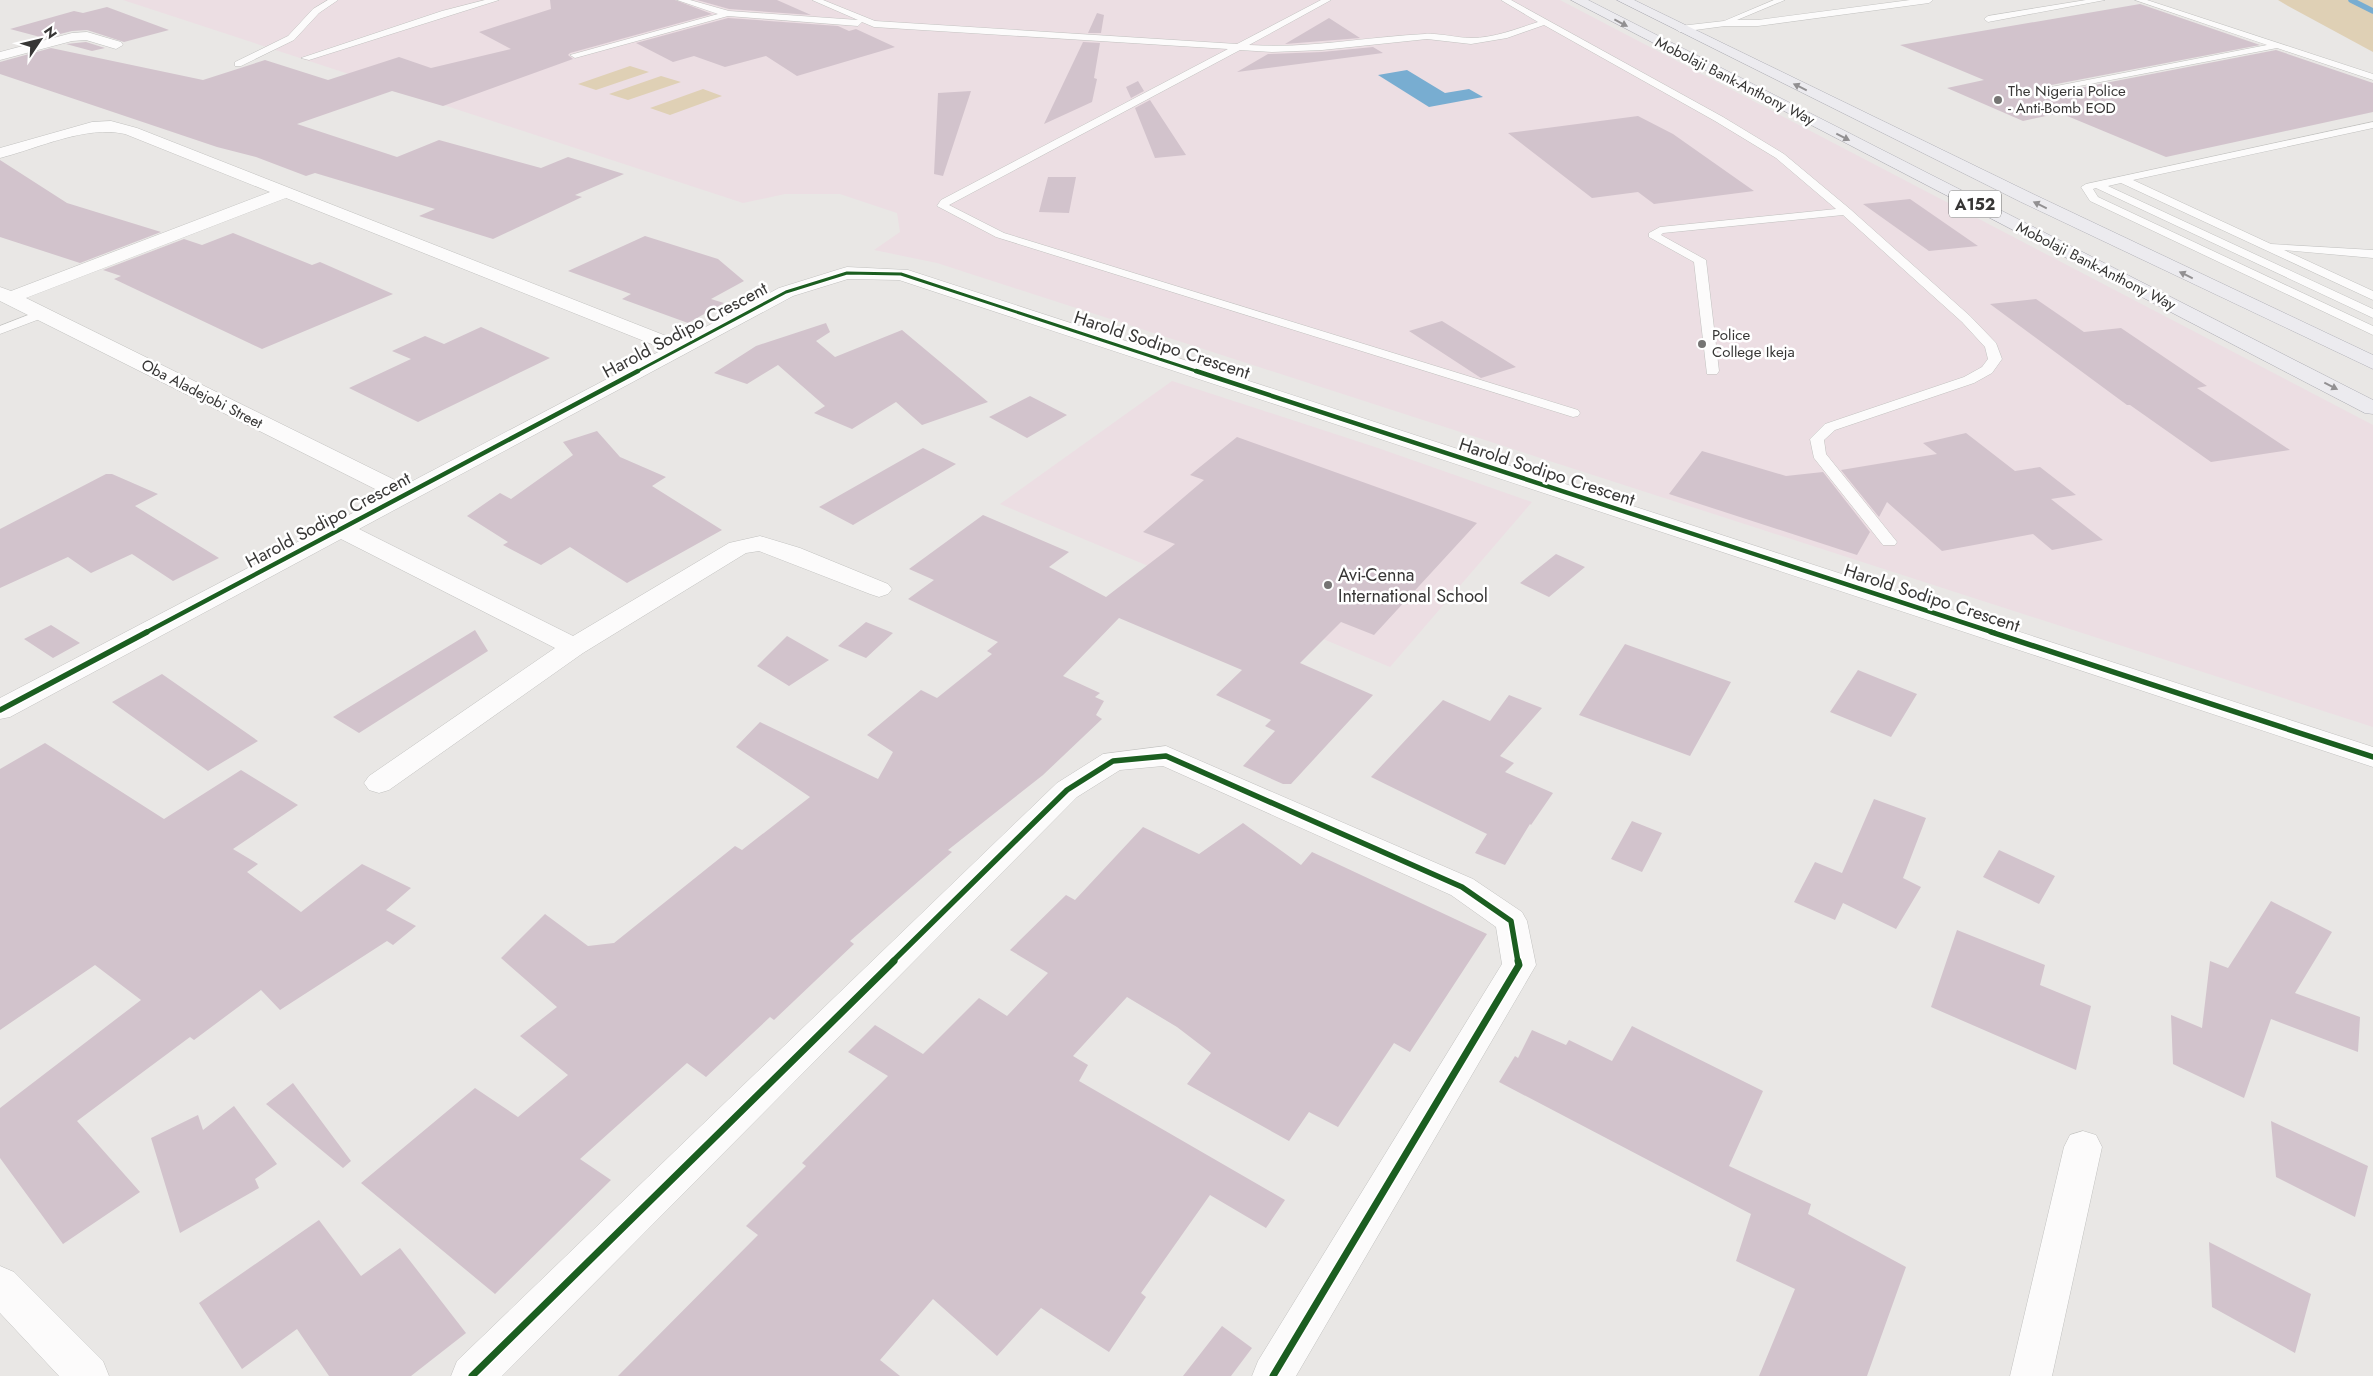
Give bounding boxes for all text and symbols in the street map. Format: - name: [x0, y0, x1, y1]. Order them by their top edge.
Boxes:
- north arrow: [15, 15, 65, 65]
- one-way arrow: [1614, 19, 1628, 27]
- text: N: [39, 22, 62, 43]
- street label: Mobolaji Bank-Anthony Way: [1651, 31, 1819, 131]
- place label: The Nigeria Police - Anti-Bomb EOD: [2008, 80, 2126, 119]
- one-way arrow: [1793, 83, 1807, 91]
- marker: The Nigeria Police - Anti-Bomb EOD: [1992, 94, 2004, 106]
- one-way arrow: [1836, 133, 1851, 141]
- road number: A152: [1949, 190, 2001, 218]
- one-way arrow: [2033, 201, 2047, 209]
- street label: Mobolaji Bank-Anthony Way: [2012, 216, 2180, 316]
- one-way arrow: [2179, 271, 2194, 280]
- street label: Harold Sodipo Crescent: [598, 275, 773, 385]
- street label: Harold Sodipo Crescent: [1071, 304, 1254, 386]
- place label: Police College Ikeja: [1712, 324, 1795, 363]
- marker: Police College Ikeja: [1696, 338, 1708, 350]
- street label: Oba Aladejobi Street: [137, 354, 267, 434]
- one-way arrow: [2324, 382, 2338, 390]
- street label: Harold Sodipo Crescent: [1456, 431, 1639, 513]
- street label: Harold Sodipo Crescent: [241, 465, 416, 575]
- street label: Harold Sodipo Crescent: [1841, 557, 2024, 639]
- place label: Avi-Cenna International School: [1338, 562, 1488, 609]
- marker: Avi-Cenna International School: [1322, 579, 1334, 591]

